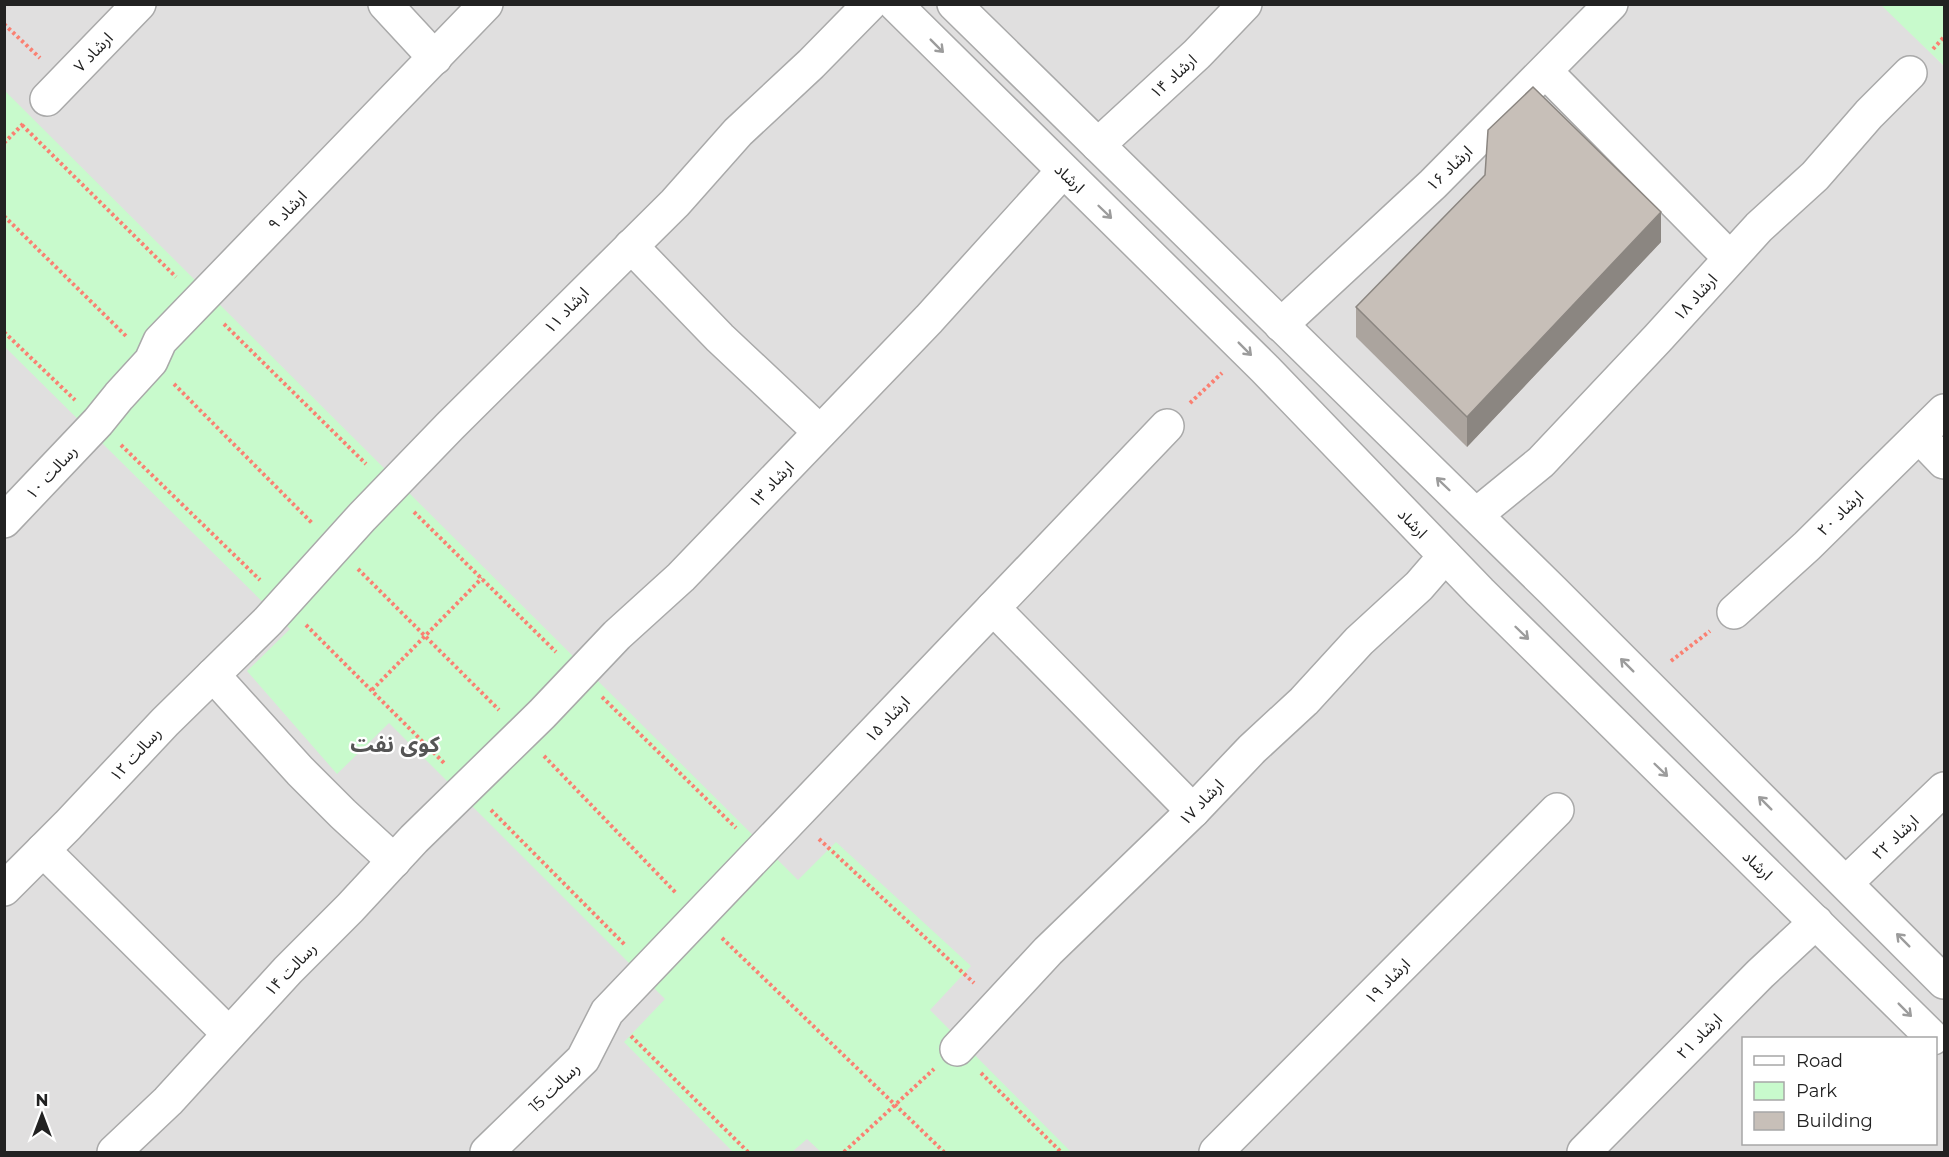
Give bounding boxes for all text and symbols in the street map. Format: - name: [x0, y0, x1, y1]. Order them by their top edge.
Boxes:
- street label: ارشاد ۷: [70, 29, 117, 76]
- one-way arrow: [929, 38, 944, 53]
- street label: ارشاد ۱۴: [1146, 50, 1201, 102]
- street label: ارشاد ۱۶: [1422, 142, 1476, 195]
- street label: ارشاد: [1051, 160, 1088, 197]
- street label: ارشاد ۹: [264, 187, 311, 234]
- one-way arrow: [1098, 205, 1113, 219]
- street label: ارشاد ۱۸: [1669, 270, 1721, 325]
- street label: ارشاد ۱۱: [540, 283, 593, 337]
- one-way arrow: [1237, 341, 1252, 356]
- street label: رسالت ۱۰: [22, 441, 81, 503]
- street label: ارشاد ۱۳: [745, 457, 798, 511]
- one-way arrow: [1436, 476, 1451, 491]
- street label: ارشاد ۲۰: [1813, 487, 1867, 540]
- street label: ارشاد: [1394, 505, 1431, 542]
- one-way arrow: [1514, 626, 1529, 641]
- one-way arrow: [1620, 657, 1634, 672]
- street label: ارشاد ۱۵: [861, 692, 914, 746]
- street label: رسالت ۱۲: [106, 723, 165, 785]
- district label: کوی نفت: [350, 731, 441, 758]
- one-way arrow: [1654, 763, 1669, 777]
- street label: ارشاد ۱۷: [1175, 775, 1228, 829]
- one-way arrow: [1758, 795, 1772, 810]
- street label: ارشاد ۲۲: [1868, 811, 1922, 864]
- street label: ارشاد: [1739, 847, 1776, 884]
- one-way arrow: [1896, 933, 1910, 948]
- street label: رسالت ۱۴: [260, 939, 320, 1000]
- street label: ارشاد ۱۹: [1361, 955, 1414, 1008]
- one-way arrow: [1897, 1003, 1912, 1018]
- street label: ارشاد ۲۱: [1673, 1010, 1726, 1063]
- legend: [1742, 1037, 1937, 1145]
- text: Road: [1796, 1050, 1843, 1072]
- street label: رسالت 15: [525, 1059, 584, 1116]
- text: Park: [1796, 1080, 1837, 1102]
- north arrow: [12, 1085, 72, 1145]
- text: N: [36, 1091, 48, 1110]
- text: Building: [1796, 1110, 1873, 1132]

